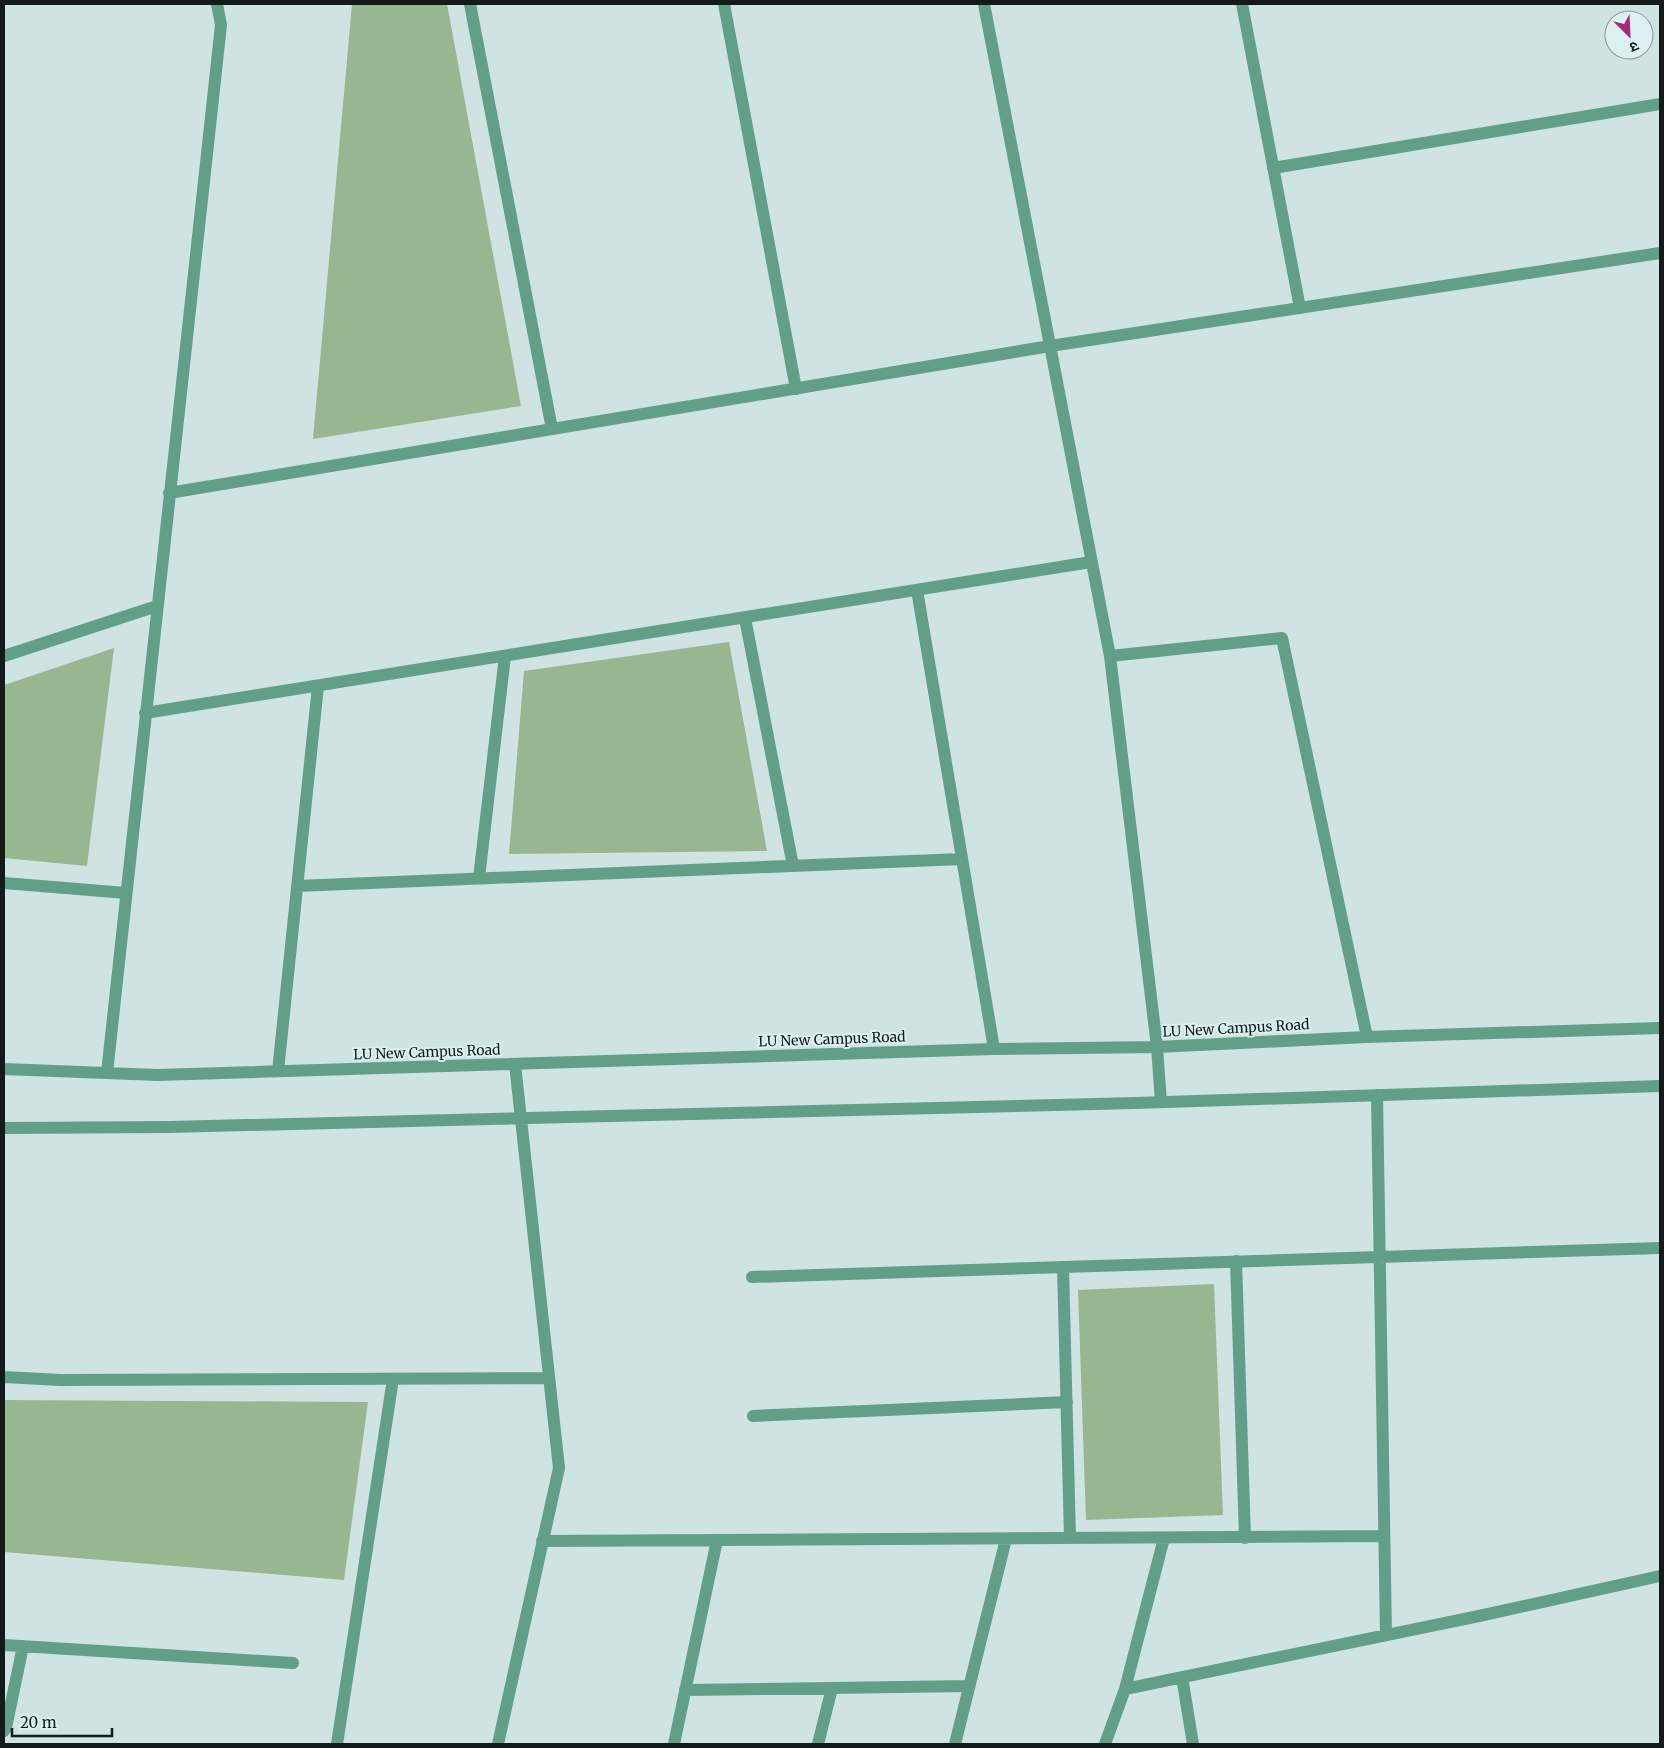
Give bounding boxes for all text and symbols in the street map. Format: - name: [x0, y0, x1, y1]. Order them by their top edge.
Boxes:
- north arrow: [1604, 10, 1654, 60]
- text: उ: [1626, 37, 1642, 57]
- street label: LU New Campus Road: [1162, 1015, 1311, 1041]
- street label: LU New Campus Road: [758, 1027, 906, 1051]
- street label: LU New Campus Road: [353, 1040, 501, 1064]
- scale bar: [12, 1706, 112, 1738]
- text: 20 m: [20, 1713, 57, 1732]

